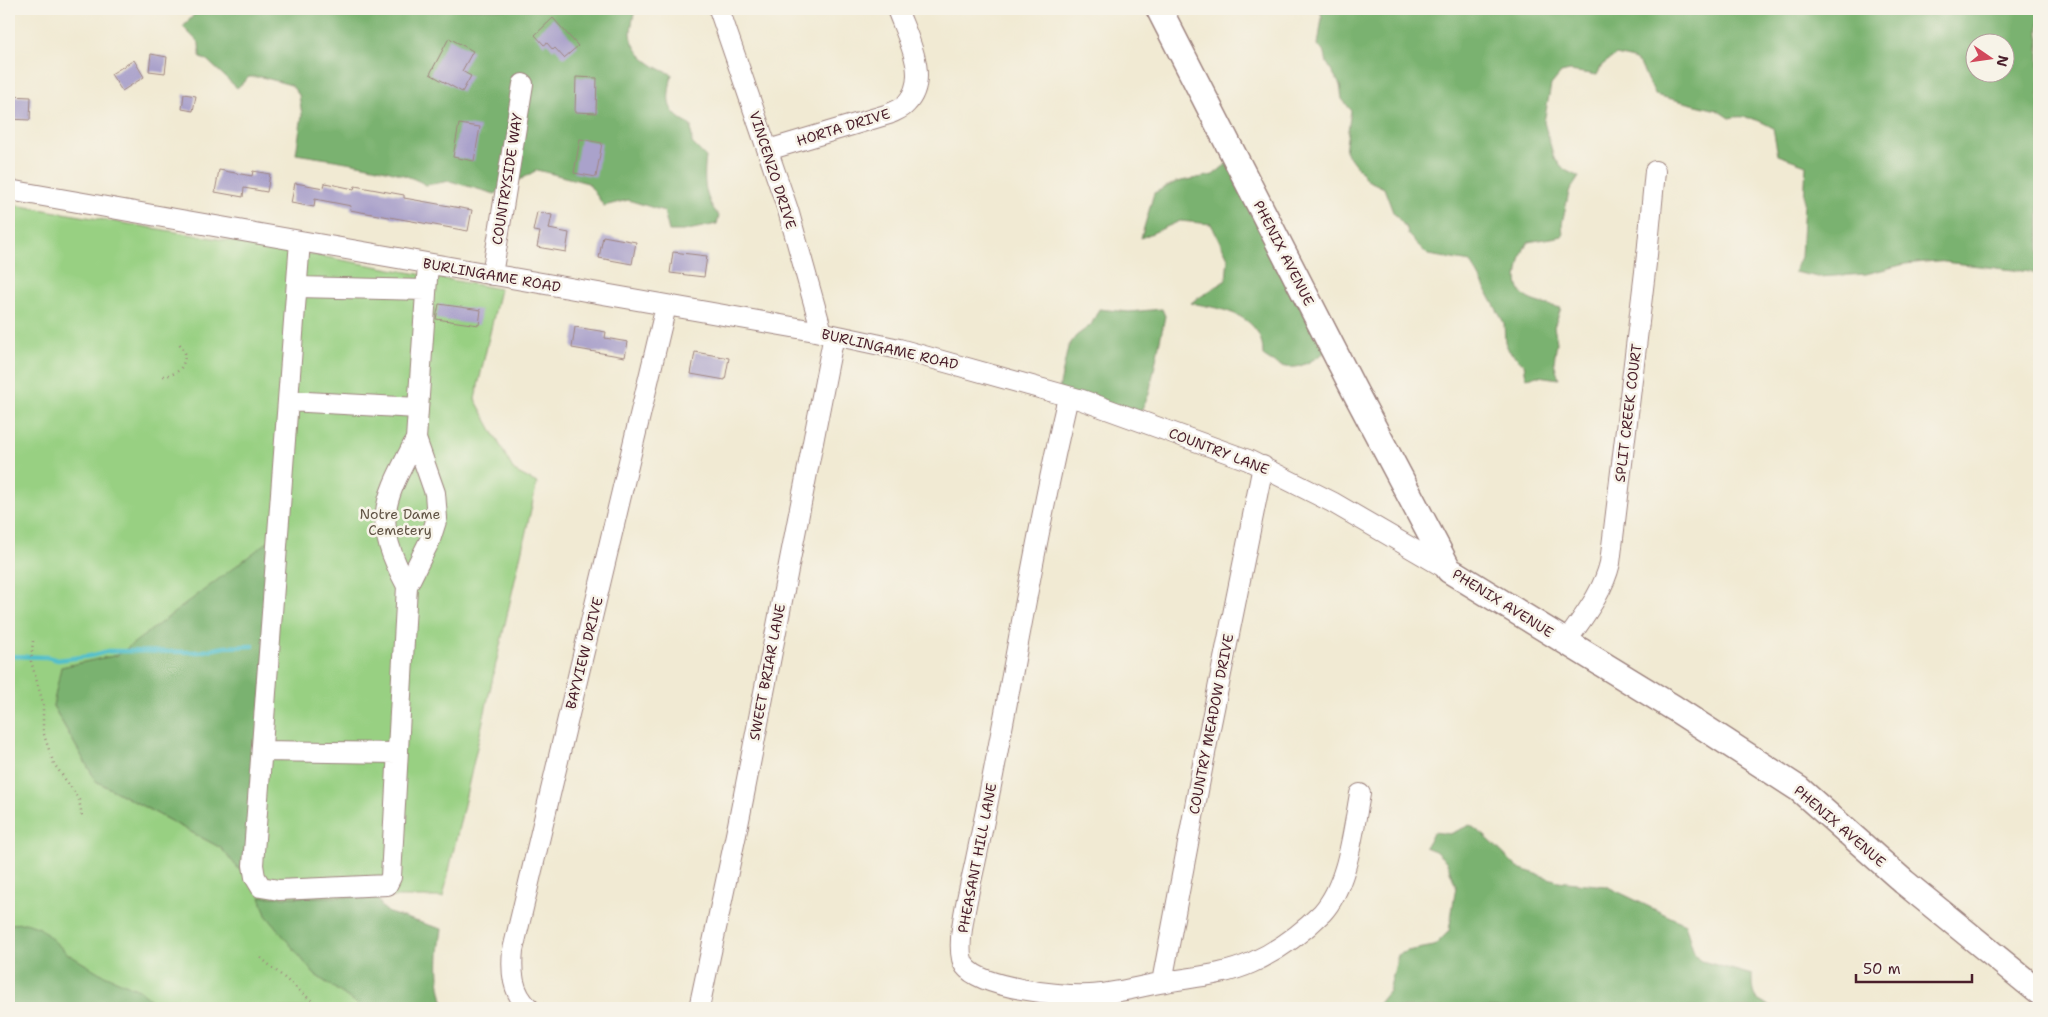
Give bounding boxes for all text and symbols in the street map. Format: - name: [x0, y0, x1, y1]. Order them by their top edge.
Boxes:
- north arrow: [1966, 32, 2016, 82]
- text: N: [1993, 53, 2013, 68]
- street label: HORTA DRIVE: [794, 104, 892, 150]
- street label: VINCENZO DRIVE: [745, 109, 801, 232]
- street label: COUNTRYSIDE WAY: [488, 111, 526, 246]
- street label: PHENIX AVENUE: [1250, 197, 1318, 309]
- street label: BURLINGAME ROAD: [422, 254, 562, 296]
- street label: BURLINGAME ROAD: [820, 325, 960, 373]
- street label: SPLIT CREEK COURT: [1611, 342, 1645, 483]
- street label: COUNTRY LANE: [1166, 424, 1272, 478]
- park label: Notre Dame Cemetery: [360, 505, 441, 539]
- street label: PHENIX AVENUE: [1449, 565, 1557, 641]
- street label: BAYVIEW DRIVE: [561, 595, 607, 711]
- street label: SWEET BRIAR LANE: [745, 602, 789, 742]
- street label: COUNTRY MEADOW DRIVE: [1185, 632, 1237, 816]
- street label: PHEASANT HILL LANE: [954, 781, 1000, 935]
- street label: PHENIX AVENUE: [1790, 781, 1890, 871]
- scale bar: [1856, 952, 1972, 984]
- text: 50 m: [1863, 959, 1901, 979]

